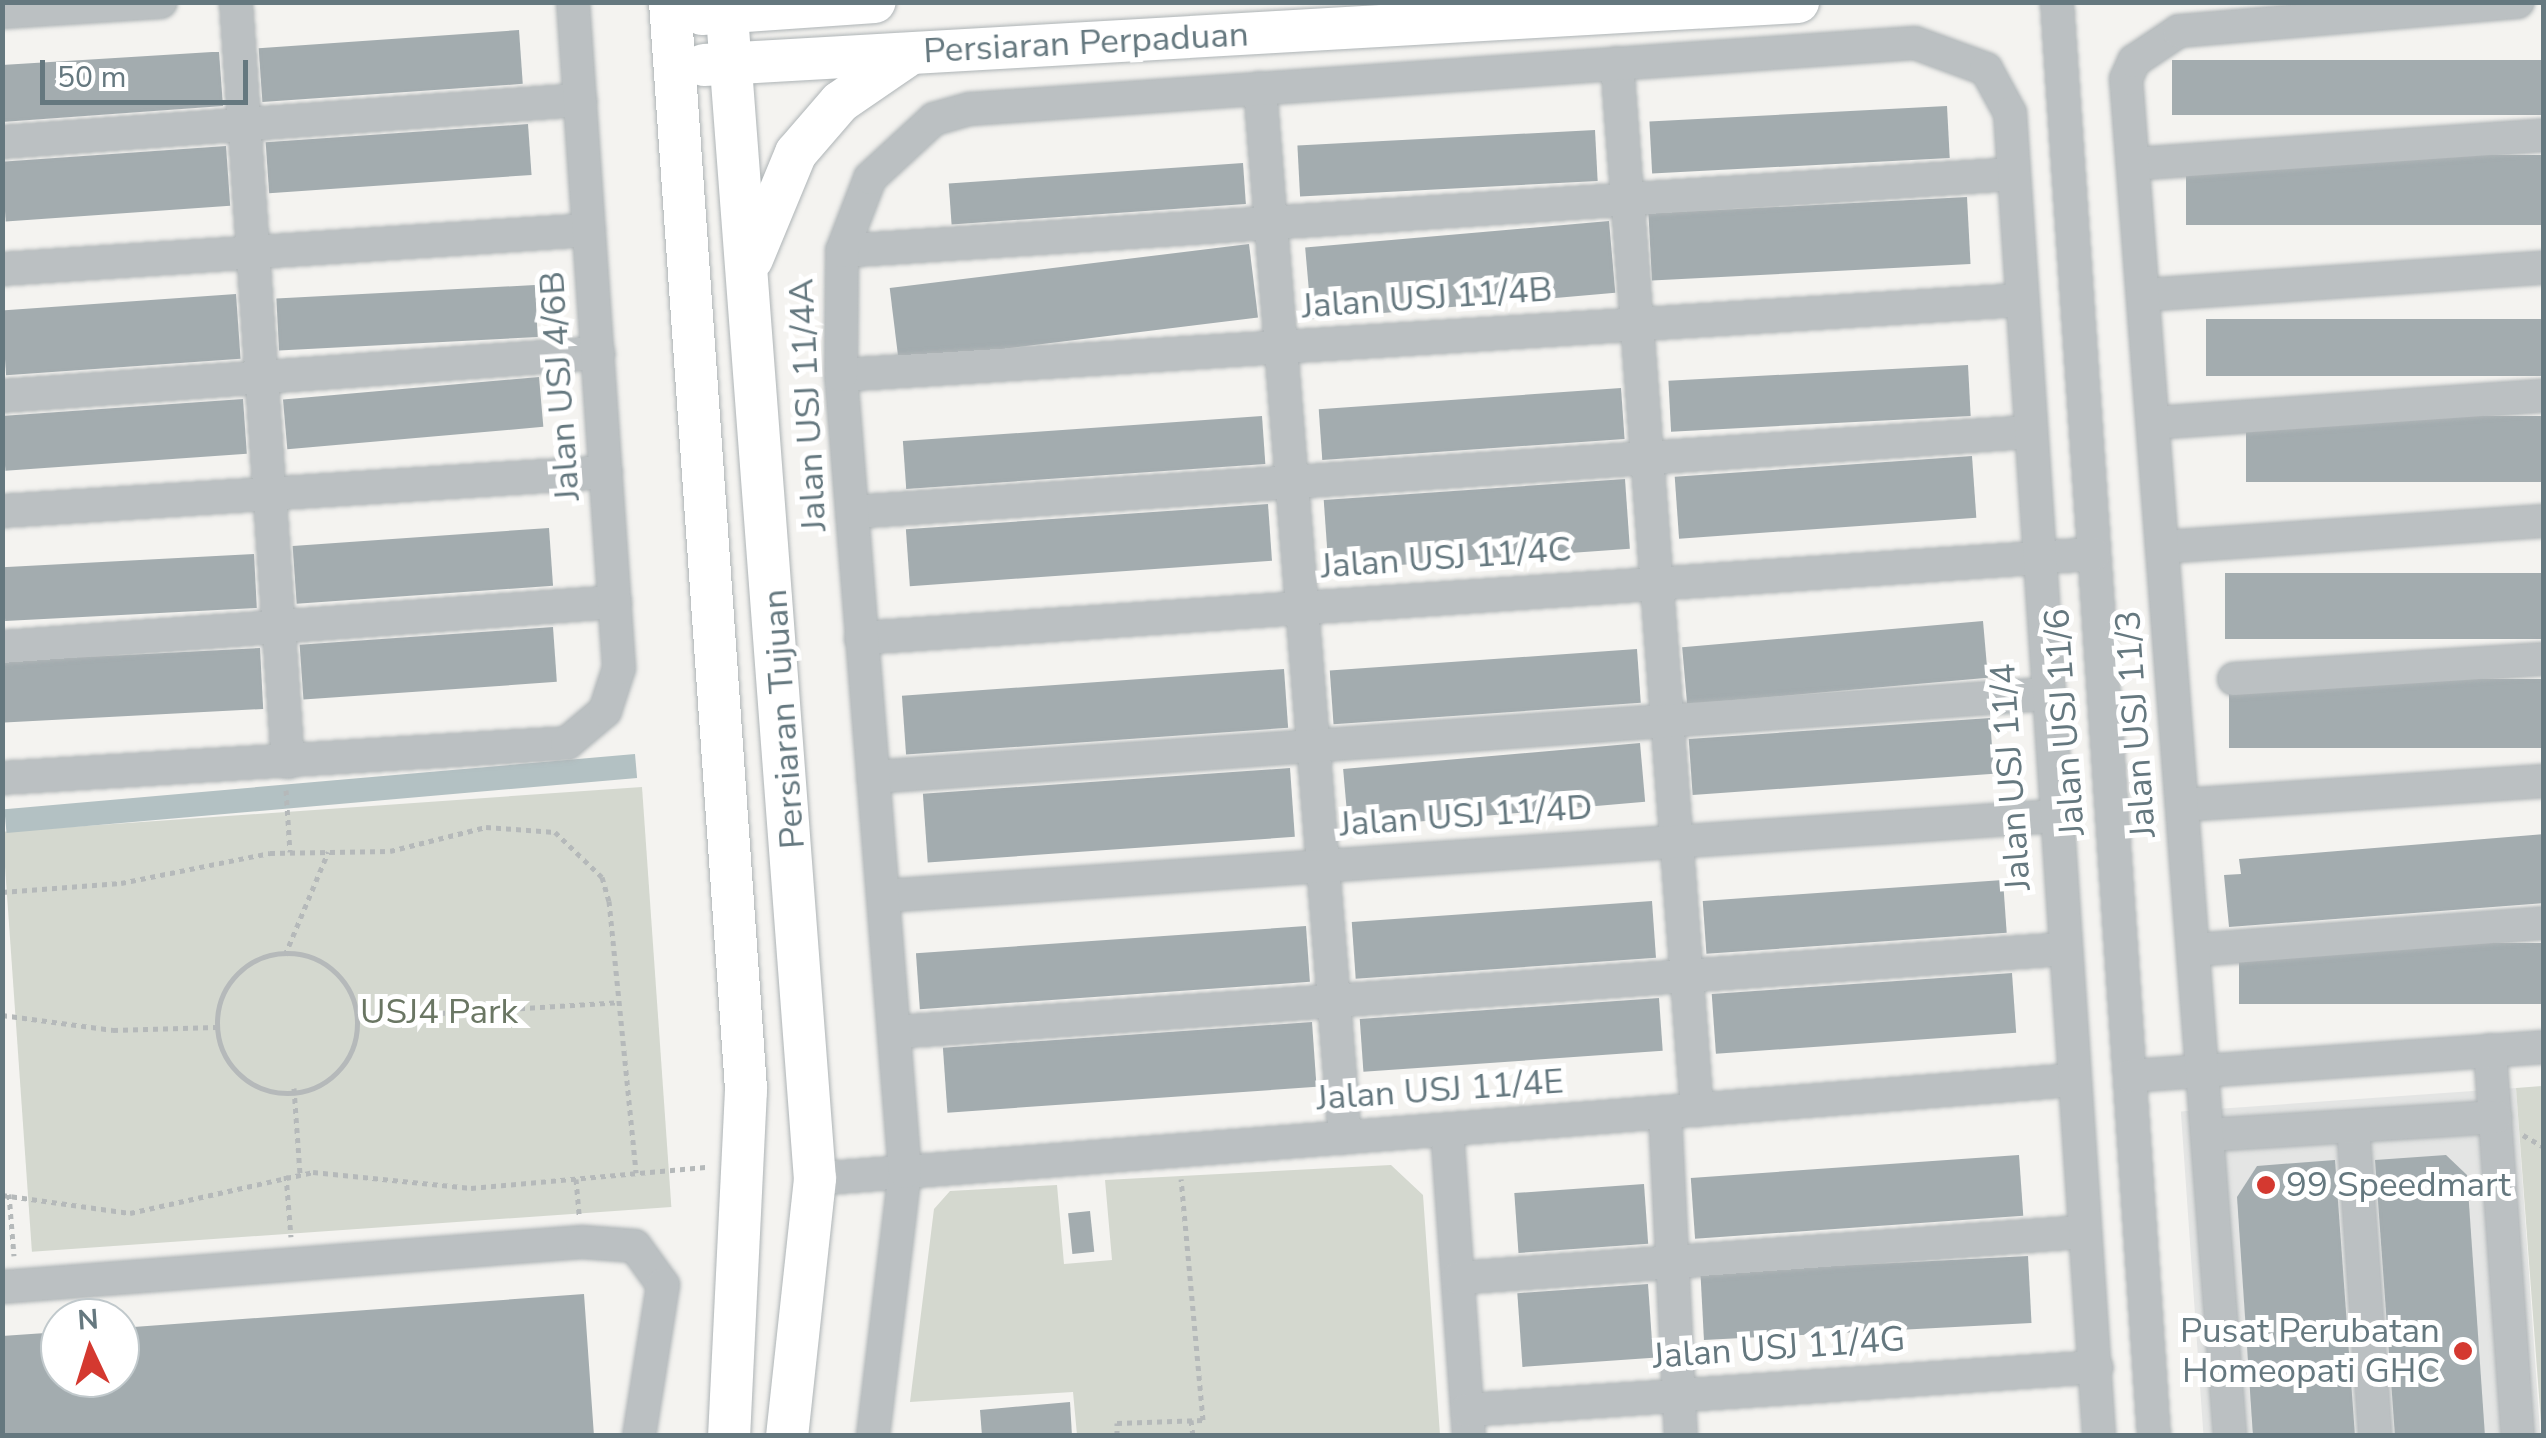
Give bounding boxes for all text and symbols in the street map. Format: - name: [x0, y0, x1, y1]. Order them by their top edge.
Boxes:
- street label: Persiaran Perpaduan: [922, 14, 1250, 72]
- scale bar: [45, 40, 252, 102]
- text: 50 m: [57, 57, 126, 98]
- street label: Jalan USJ 11/4B: [1300, 268, 1554, 328]
- street label: Jalan USJ 4/6B: [531, 270, 589, 502]
- street label: Jalan USJ 11/4A: [780, 278, 836, 532]
- street label: Jalan USJ 11/4C: [1319, 528, 1573, 588]
- street label: Persiaran Tujuan: [754, 588, 814, 850]
- street label: Jalan USJ 11/6: [2036, 607, 2094, 837]
- street label: Jalan USJ 11/3: [2107, 609, 2165, 839]
- street label: Jalan USJ 11/4: [1982, 662, 2040, 892]
- street label: Jalan USJ 11/4D: [1338, 786, 1594, 846]
- park label: USJ4 Park: [360, 991, 518, 1033]
- street label: Jalan USJ 11/4E: [1315, 1060, 1565, 1120]
- place label: 99 Speedmart: [2286, 1164, 2511, 1206]
- marker: 99 Speedmart: [2255, 1174, 2277, 1196]
- north arrow: [40, 1298, 140, 1398]
- text: N: [76, 1300, 100, 1340]
- place label: Pusat Perubatan Homeopati GHC: [2180, 1310, 2440, 1392]
- street label: Jalan USJ 11/4G: [1651, 1318, 1907, 1378]
- marker: Pusat Perubatan Homeopati GHC: [2450, 1338, 2476, 1364]

